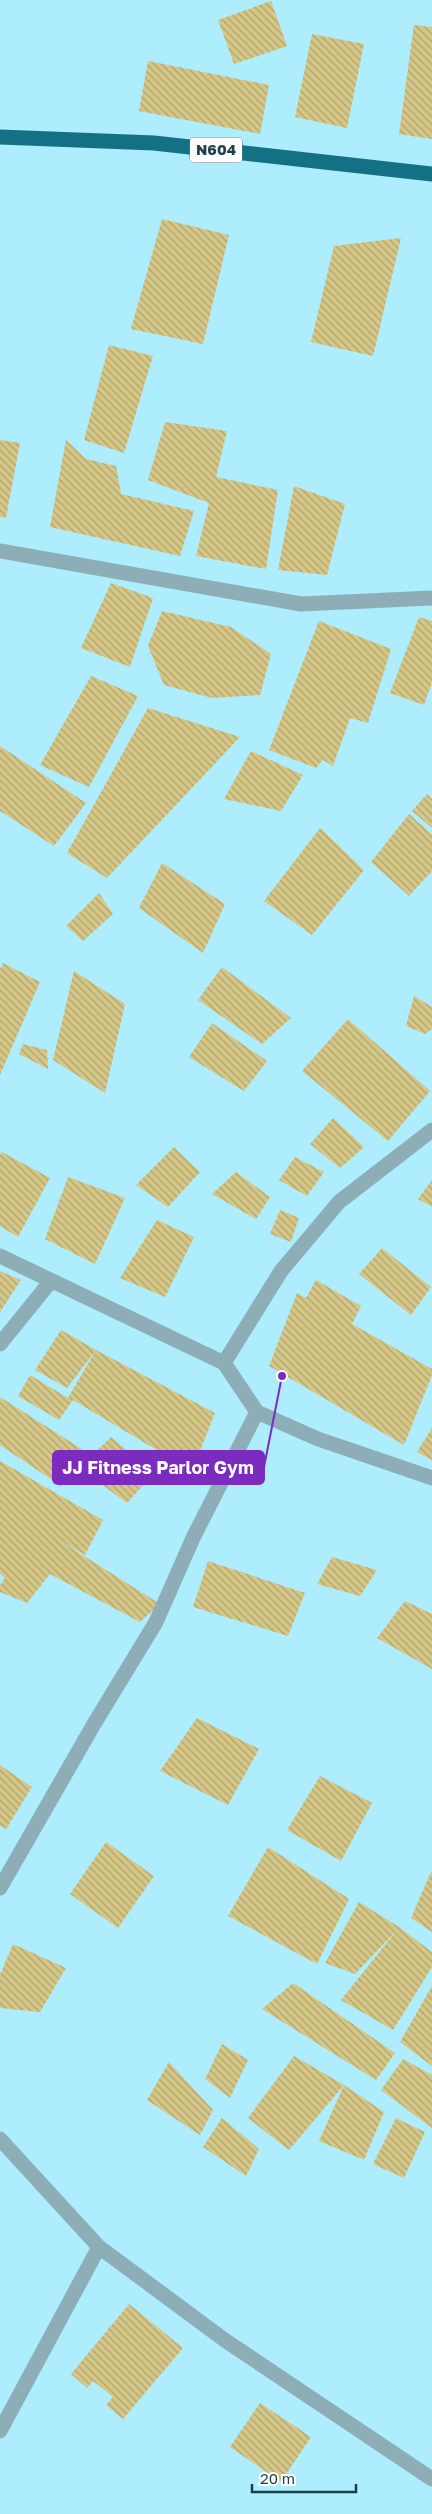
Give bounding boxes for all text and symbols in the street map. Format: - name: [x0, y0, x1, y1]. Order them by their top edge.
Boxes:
- road number: N604: [190, 138, 242, 162]
- callout: JJ Fitness Parlor Gym: [53, 1451, 264, 1484]
- text: JJ Fitness Parlor Gym: [62, 1456, 254, 1478]
- scale bar: [252, 2462, 356, 2494]
- text: 20 m: [260, 2469, 295, 2487]

